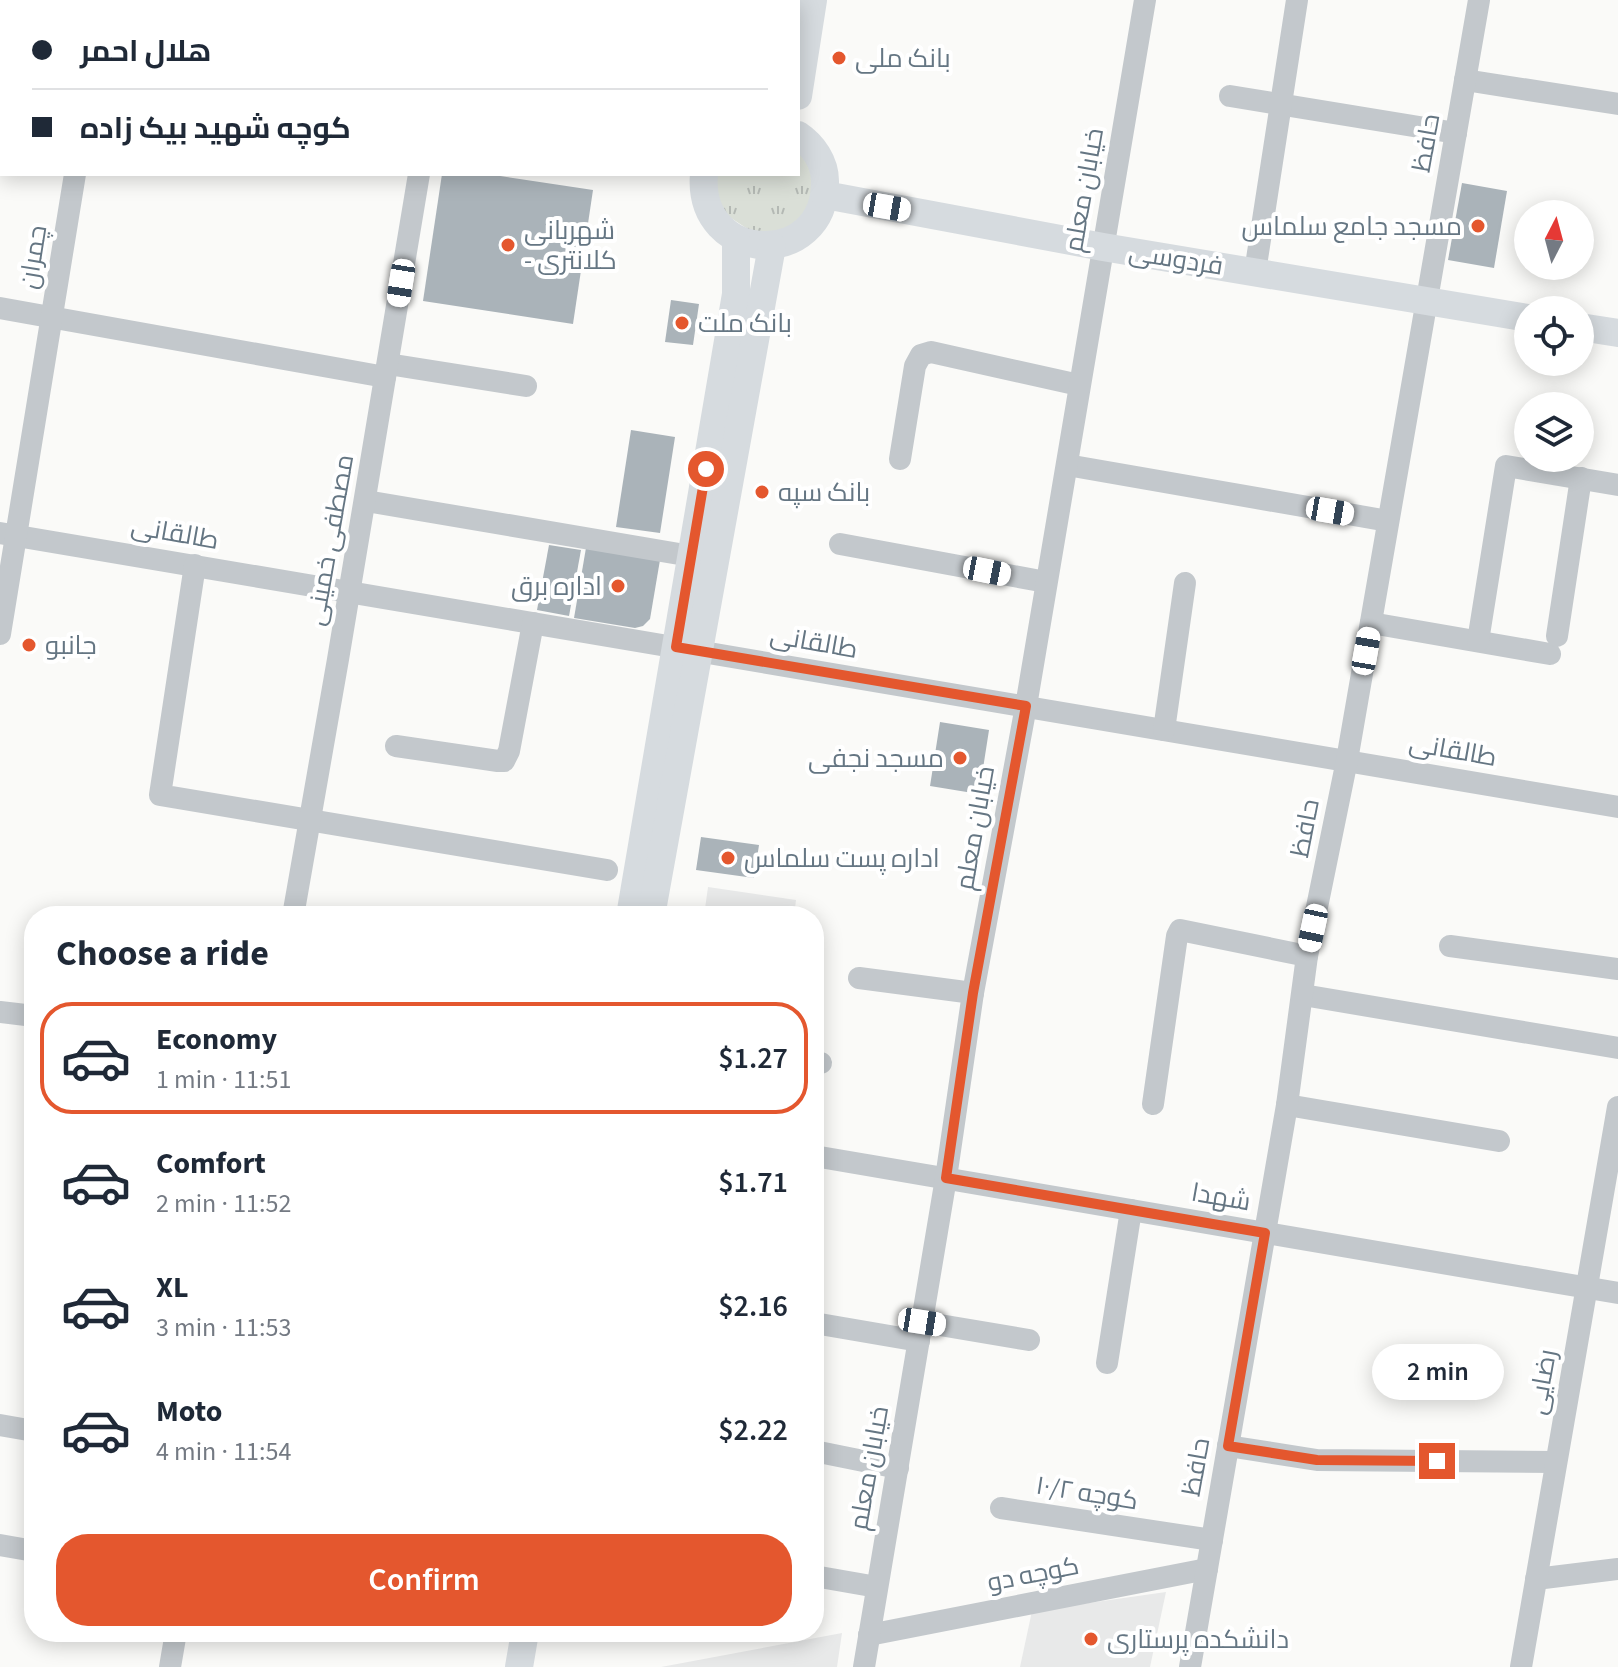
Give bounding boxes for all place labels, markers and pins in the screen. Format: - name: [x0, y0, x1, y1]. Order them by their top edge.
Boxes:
- place label: بانک ملی: [855, 40, 951, 77]
- marker: بانک ملی: [830, 49, 848, 67]
- place label: مسجد جامع سلماس: [1242, 208, 1462, 245]
- place label: شهربانی - کلانتری: [524, 212, 617, 279]
- marker: مسجد جامع سلماس: [1469, 217, 1487, 235]
- marker: شهربانی - کلانتری: [499, 236, 517, 254]
- place label: بانک ملت: [698, 305, 792, 342]
- marker: بانک ملت: [673, 314, 691, 332]
- place label: بانک سپه: [778, 474, 870, 511]
- marker: بانک سپه: [753, 483, 771, 501]
- place label: اداره برق: [511, 568, 602, 605]
- marker: اداره برق: [609, 577, 627, 595]
- place label: جانبو: [45, 627, 97, 664]
- marker: جانبو: [20, 636, 38, 654]
- place label: مسجد نجفی: [808, 740, 944, 777]
- marker: مسجد نجفی: [951, 749, 969, 767]
- place label: اداره پست سلماس: [744, 840, 940, 877]
- marker: اداره پست سلماس: [719, 849, 737, 867]
- place label: دانشکده پرستاری: [1107, 1621, 1289, 1658]
- marker: دانشکده پرستاری: [1082, 1630, 1100, 1648]

